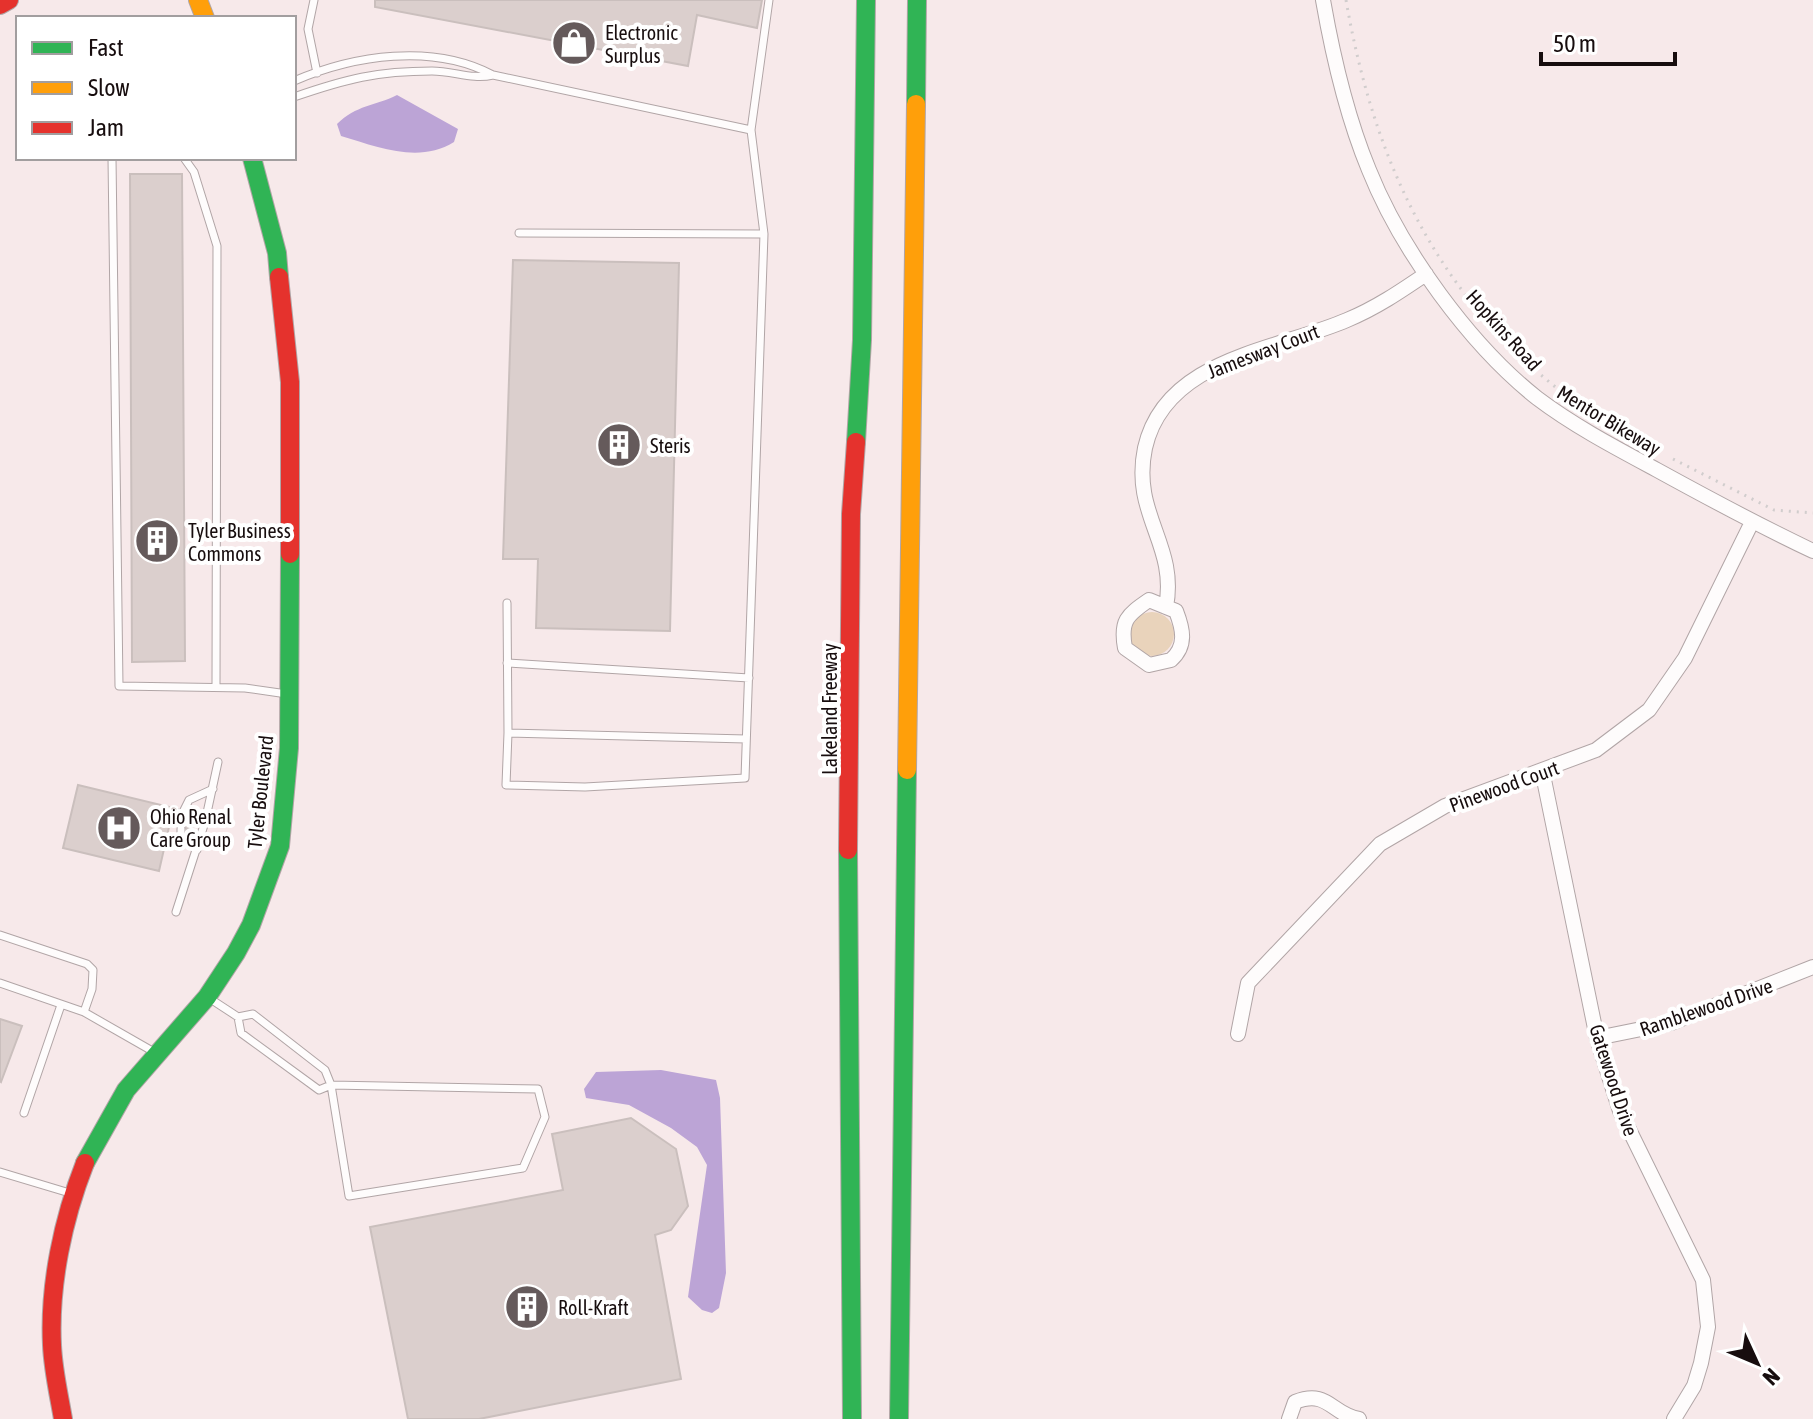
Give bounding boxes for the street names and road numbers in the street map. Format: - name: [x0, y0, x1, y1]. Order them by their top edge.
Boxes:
- street label: Hopkins Road: [1462, 285, 1546, 375]
- street label: Jamesway Court: [1204, 319, 1322, 383]
- street label: Mentor Bikeway: [1553, 380, 1665, 460]
- street label: Lakeland Freeway: [818, 643, 841, 775]
- street label: Tyler Boulevard: [243, 734, 277, 850]
- street label: Pinewood Court: [1446, 755, 1562, 816]
- street label: Ramblewood Drive: [1637, 974, 1775, 1040]
- street label: Gatewood Drive: [1585, 1021, 1643, 1139]

